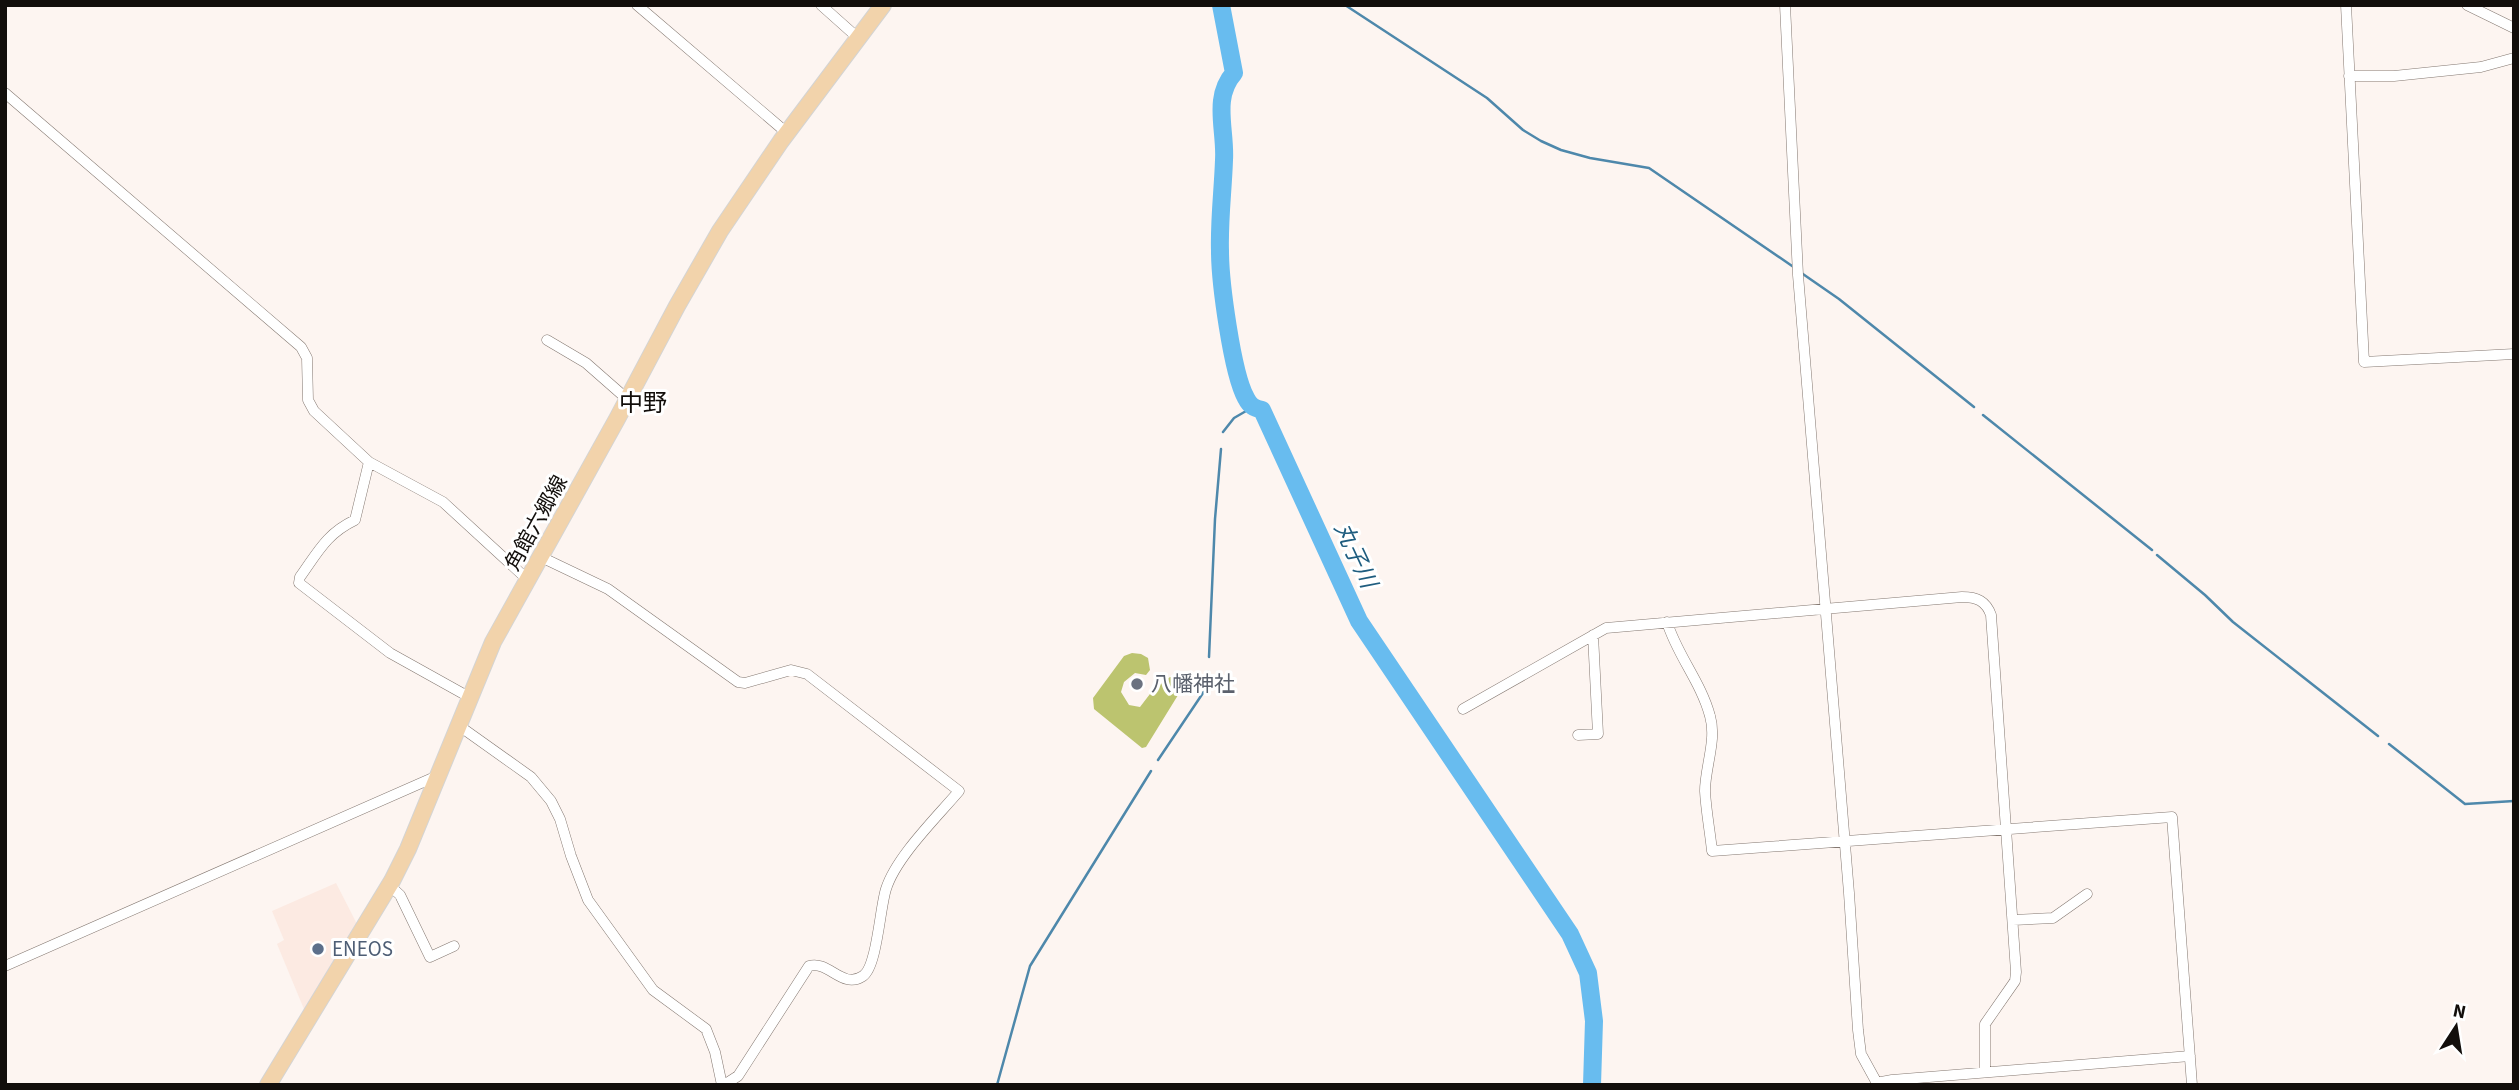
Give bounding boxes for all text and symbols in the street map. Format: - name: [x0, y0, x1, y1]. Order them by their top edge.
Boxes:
- district label: 中野: [619, 386, 667, 421]
- street label: 角館六郷線: [497, 470, 575, 576]
- water label: 丸子川: [1326, 517, 1386, 596]
- place label: 八幡神社: [1151, 669, 1235, 699]
- marker: 八幡神社: [1129, 676, 1145, 692]
- place label: ENEOS: [332, 934, 393, 964]
- marker: ENEOS: [310, 941, 326, 957]
- north arrow: [2421, 992, 2491, 1062]
- text: N: [2450, 997, 2468, 1026]

